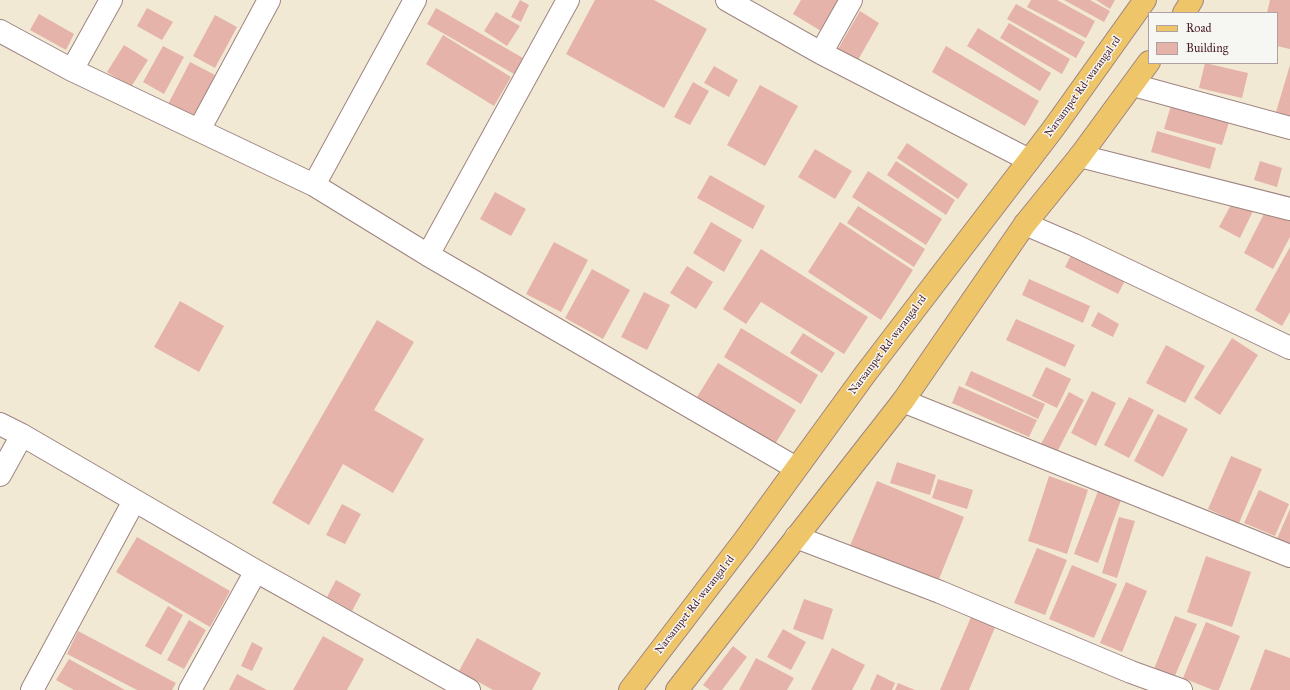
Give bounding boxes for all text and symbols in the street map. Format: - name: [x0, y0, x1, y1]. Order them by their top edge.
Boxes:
- legend: [1148, 12, 1278, 64]
- text: Road: [1186, 21, 1212, 35]
- street label: Narsampet Rd-warangal rd: [1042, 34, 1124, 140]
- text: Building: [1186, 41, 1228, 55]
- street label: Narsampet Rd-warangal rd: [846, 293, 930, 397]
- street label: Narsampet Rd-warangal rd: [653, 553, 737, 657]

